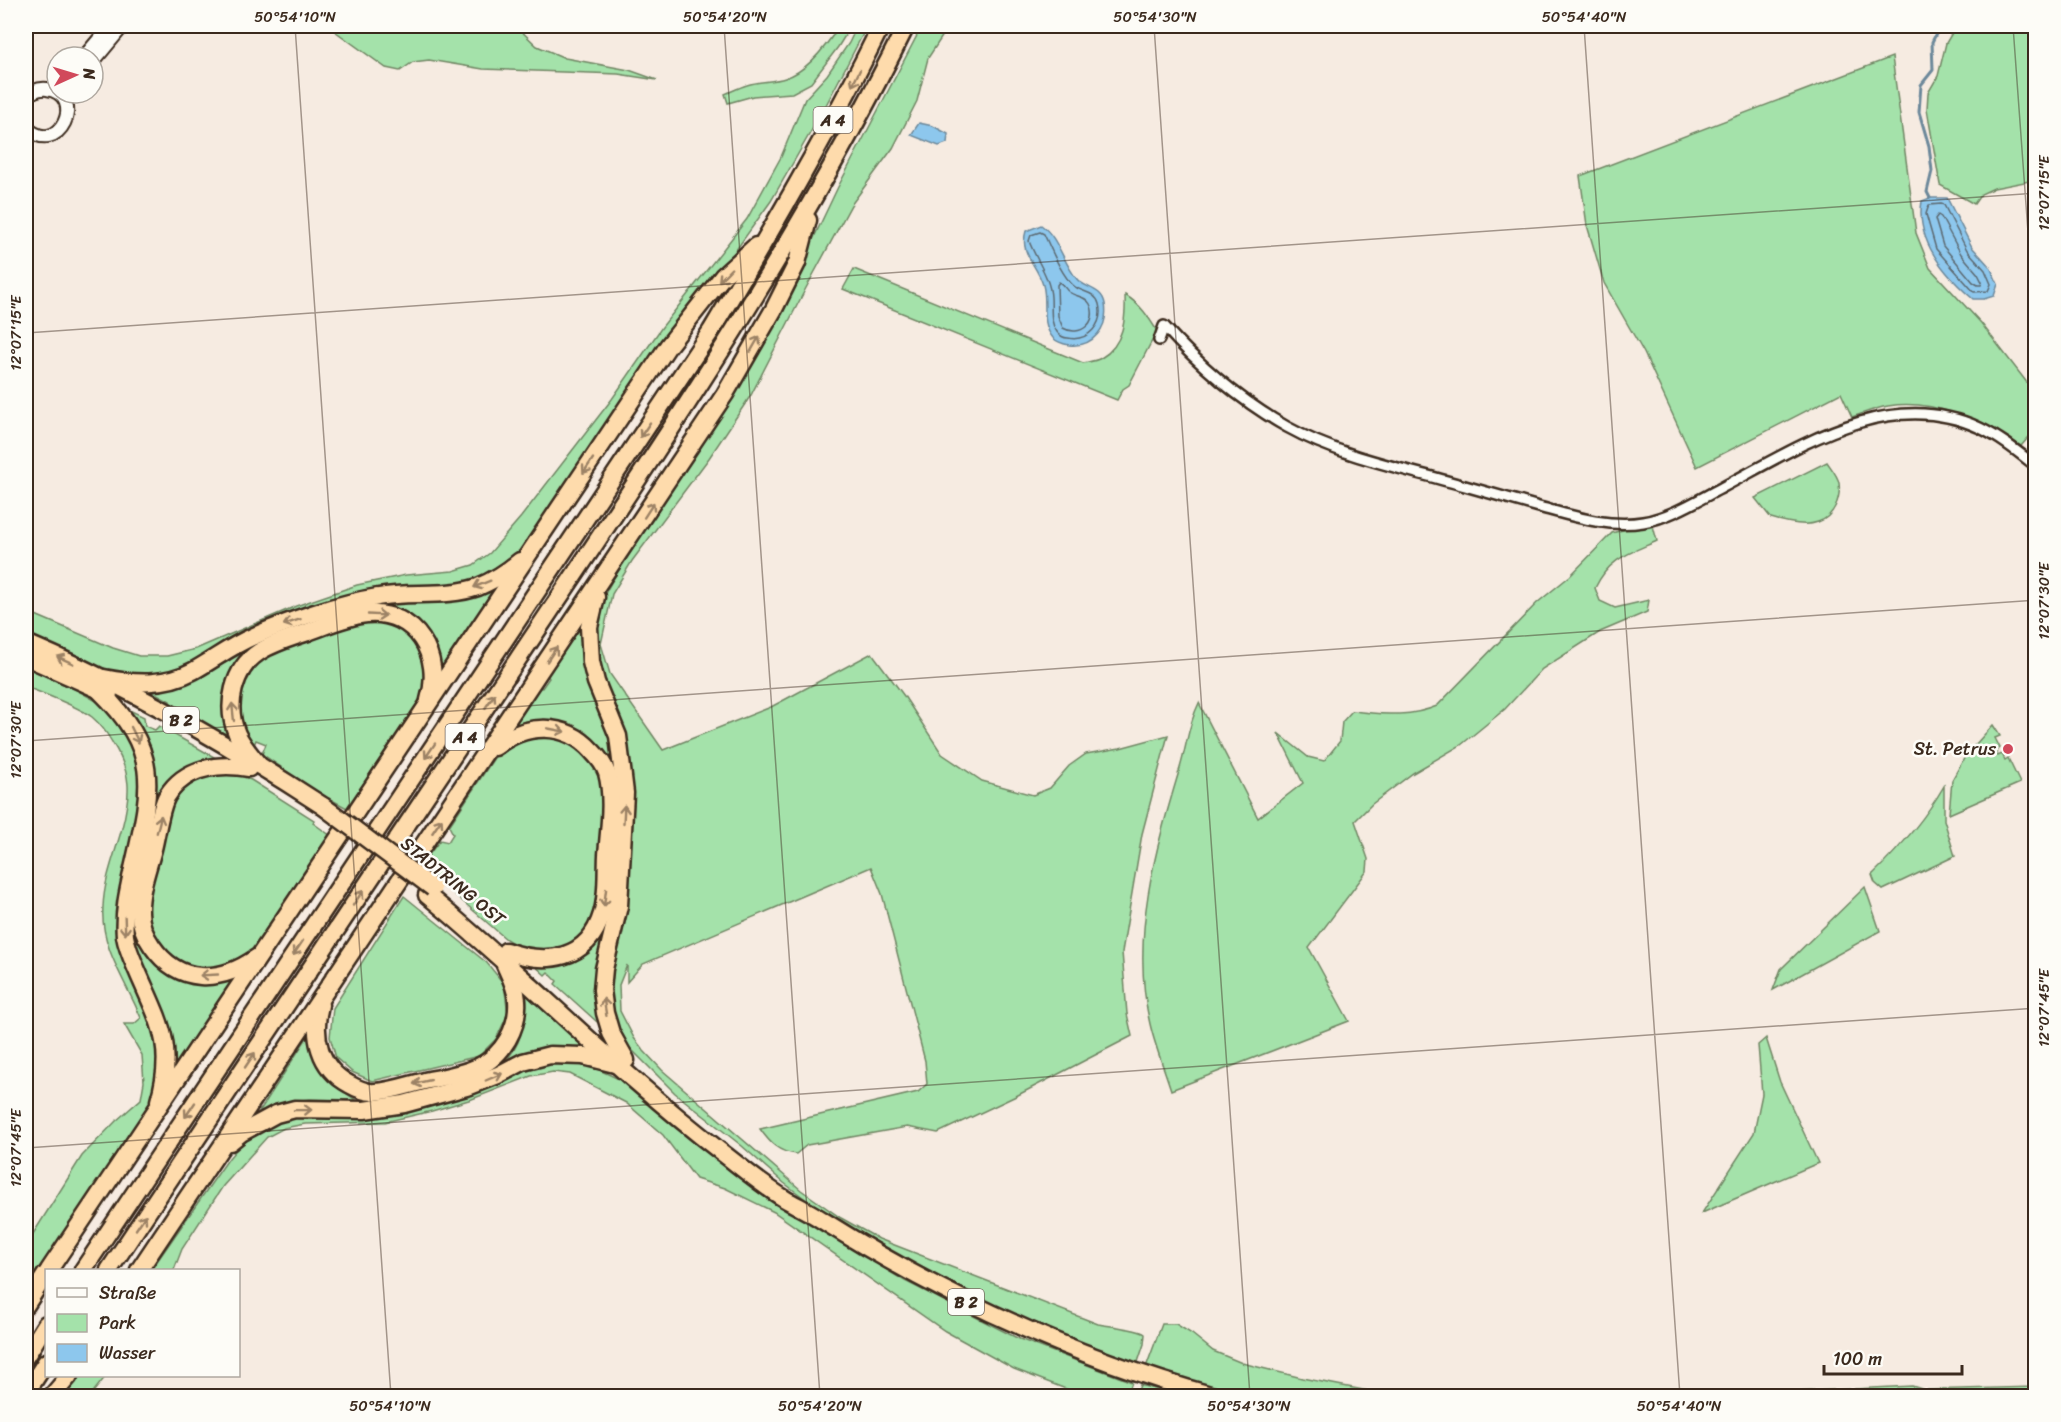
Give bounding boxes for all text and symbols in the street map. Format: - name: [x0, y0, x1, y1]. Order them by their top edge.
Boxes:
- text: 50°54'10"N: [254, 4, 336, 30]
- text: 50°54'20"N: [683, 4, 768, 30]
- text: 50°54'30"N: [1113, 4, 1197, 30]
- text: 50°54'40"N: [1542, 4, 1627, 30]
- north arrow: [45, 45, 105, 105]
- text: N: [75, 66, 104, 81]
- one-way arrow: [849, 69, 861, 87]
- road number: A 4: [814, 107, 852, 133]
- text: 12°07'15"E: [2031, 154, 2057, 231]
- one-way arrow: [718, 268, 732, 283]
- text: 12°07'15"E: [3, 294, 29, 371]
- one-way arrow: [749, 336, 761, 353]
- one-way arrow: [638, 421, 650, 438]
- one-way arrow: [582, 457, 594, 474]
- one-way arrow: [643, 502, 655, 518]
- text: 12°07'30"E: [2031, 561, 2057, 640]
- one-way arrow: [473, 579, 491, 590]
- one-way arrow: [367, 609, 387, 620]
- one-way arrow: [283, 617, 302, 628]
- one-way arrow: [546, 646, 558, 663]
- one-way arrow: [56, 654, 74, 665]
- one-way arrow: [484, 693, 496, 709]
- text: 12°07'30"E: [3, 700, 29, 779]
- one-way arrow: [227, 703, 238, 723]
- road number: B 2: [163, 707, 199, 733]
- road number: A 4: [446, 724, 484, 750]
- one-way arrow: [546, 725, 565, 736]
- one-way arrow: [130, 726, 142, 744]
- place label: St. Petrus: [1914, 733, 1997, 765]
- one-way arrow: [424, 742, 436, 759]
- marker: St. Petrus: [2001, 742, 2015, 756]
- one-way arrow: [618, 804, 629, 824]
- one-way arrow: [154, 815, 166, 834]
- one-way arrow: [430, 818, 443, 835]
- street label: STADTRING OST: [393, 828, 514, 934]
- one-way arrow: [599, 887, 610, 907]
- one-way arrow: [352, 890, 364, 906]
- one-way arrow: [119, 915, 131, 935]
- one-way arrow: [292, 939, 304, 956]
- text: 12°07'45"E: [2031, 967, 2057, 1047]
- one-way arrow: [200, 970, 219, 981]
- one-way arrow: [599, 997, 610, 1017]
- one-way arrow: [244, 1052, 256, 1068]
- one-way arrow: [484, 1071, 502, 1082]
- one-way arrow: [413, 1076, 432, 1088]
- one-way arrow: [184, 1101, 196, 1118]
- one-way arrow: [293, 1104, 313, 1115]
- text: 12°07'45"E: [3, 1107, 29, 1187]
- one-way arrow: [136, 1214, 148, 1231]
- legend: [45, 1269, 240, 1377]
- text: Straße: [99, 1277, 156, 1309]
- road number: B 2: [948, 1289, 984, 1315]
- text: Park: [99, 1307, 136, 1339]
- text: Wasser: [99, 1337, 157, 1369]
- scale bar: [1824, 1338, 1962, 1376]
- text: 100 m: [1833, 1343, 1882, 1375]
- text: 50°54'10"N: [349, 1393, 431, 1419]
- text: 50°54'20"N: [778, 1393, 863, 1419]
- text: 50°54'30"N: [1207, 1393, 1291, 1419]
- text: 50°54'40"N: [1637, 1393, 1722, 1419]

